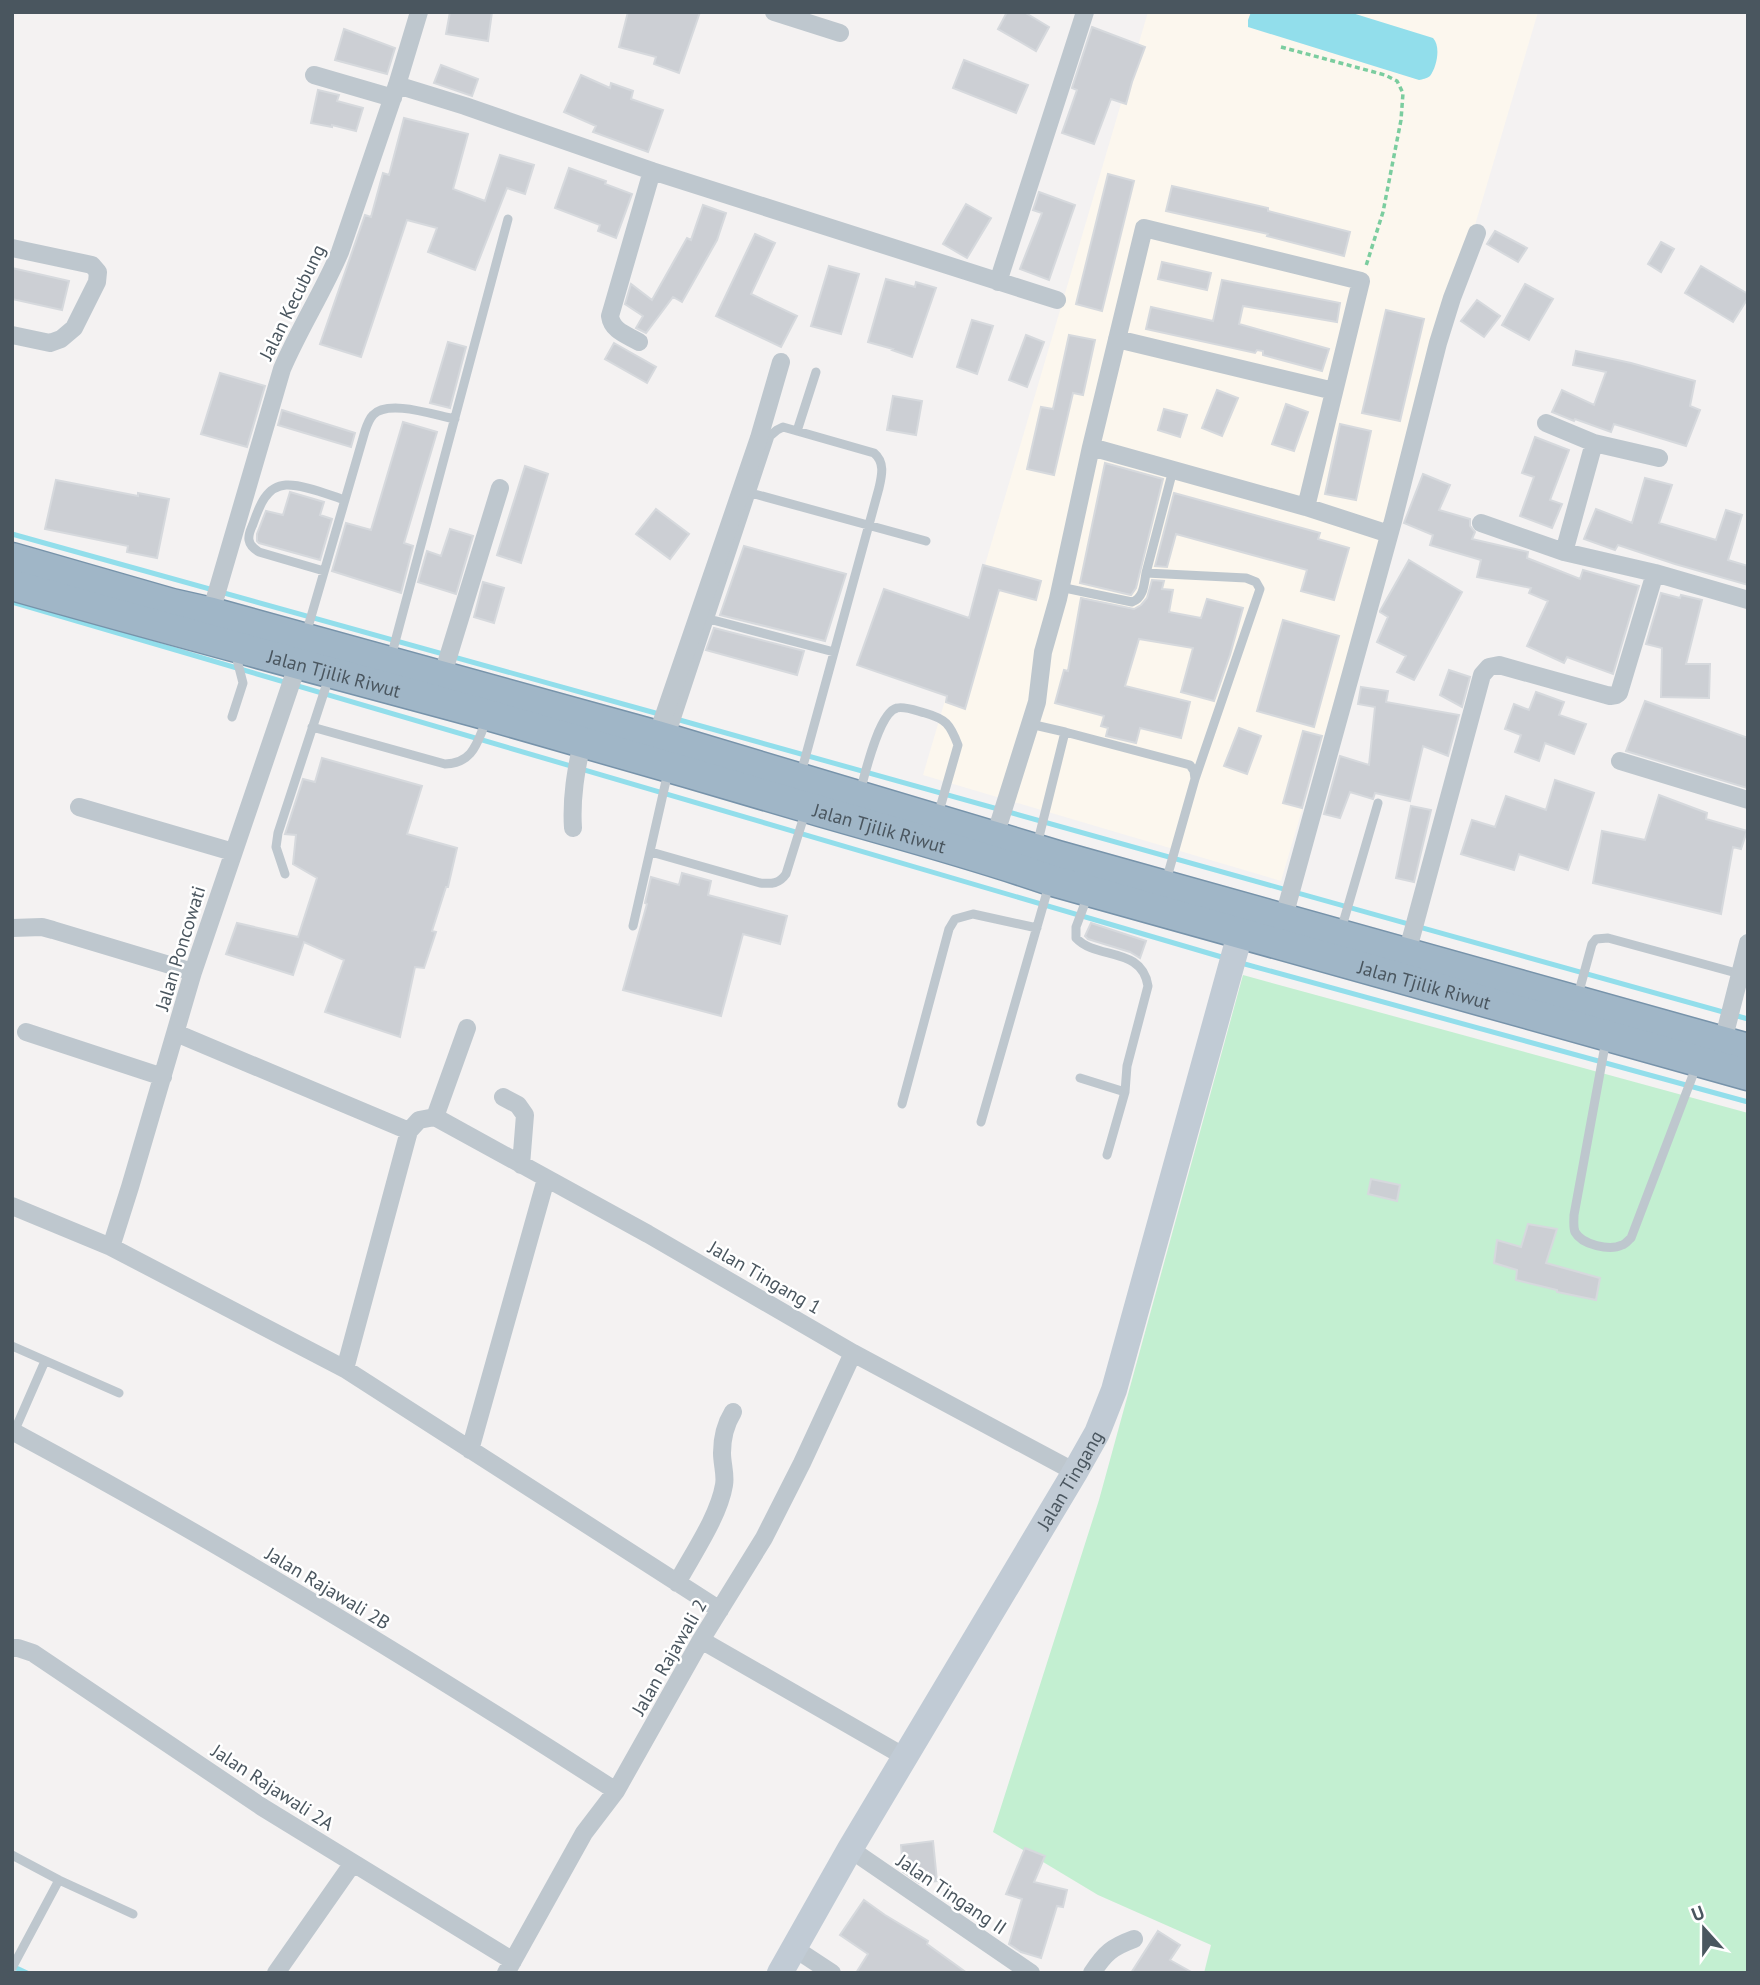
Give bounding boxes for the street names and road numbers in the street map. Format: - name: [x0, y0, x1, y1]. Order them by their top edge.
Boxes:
- street label: Jalan Kecubung: [253, 240, 330, 365]
- street label: Jalan Tjilik Riwut: [264, 644, 404, 703]
- street label: Jalan Tjilik Riwut: [809, 797, 949, 859]
- street label: Jalan Poncowati: [149, 883, 210, 1014]
- street label: Jalan Tjilik Riwut: [1354, 954, 1494, 1015]
- street label: Jalan Tingang 1: [703, 1234, 826, 1319]
- street label: Jalan Tingang: [1031, 1426, 1108, 1535]
- street label: Jalan Rajawali 2B: [261, 1541, 395, 1635]
- street label: Jalan Rajawali 2: [626, 1595, 712, 1720]
- street label: Jalan Rajawali 2A: [206, 1738, 339, 1835]
- street label: Jalan Tingang II: [892, 1848, 1011, 1940]

